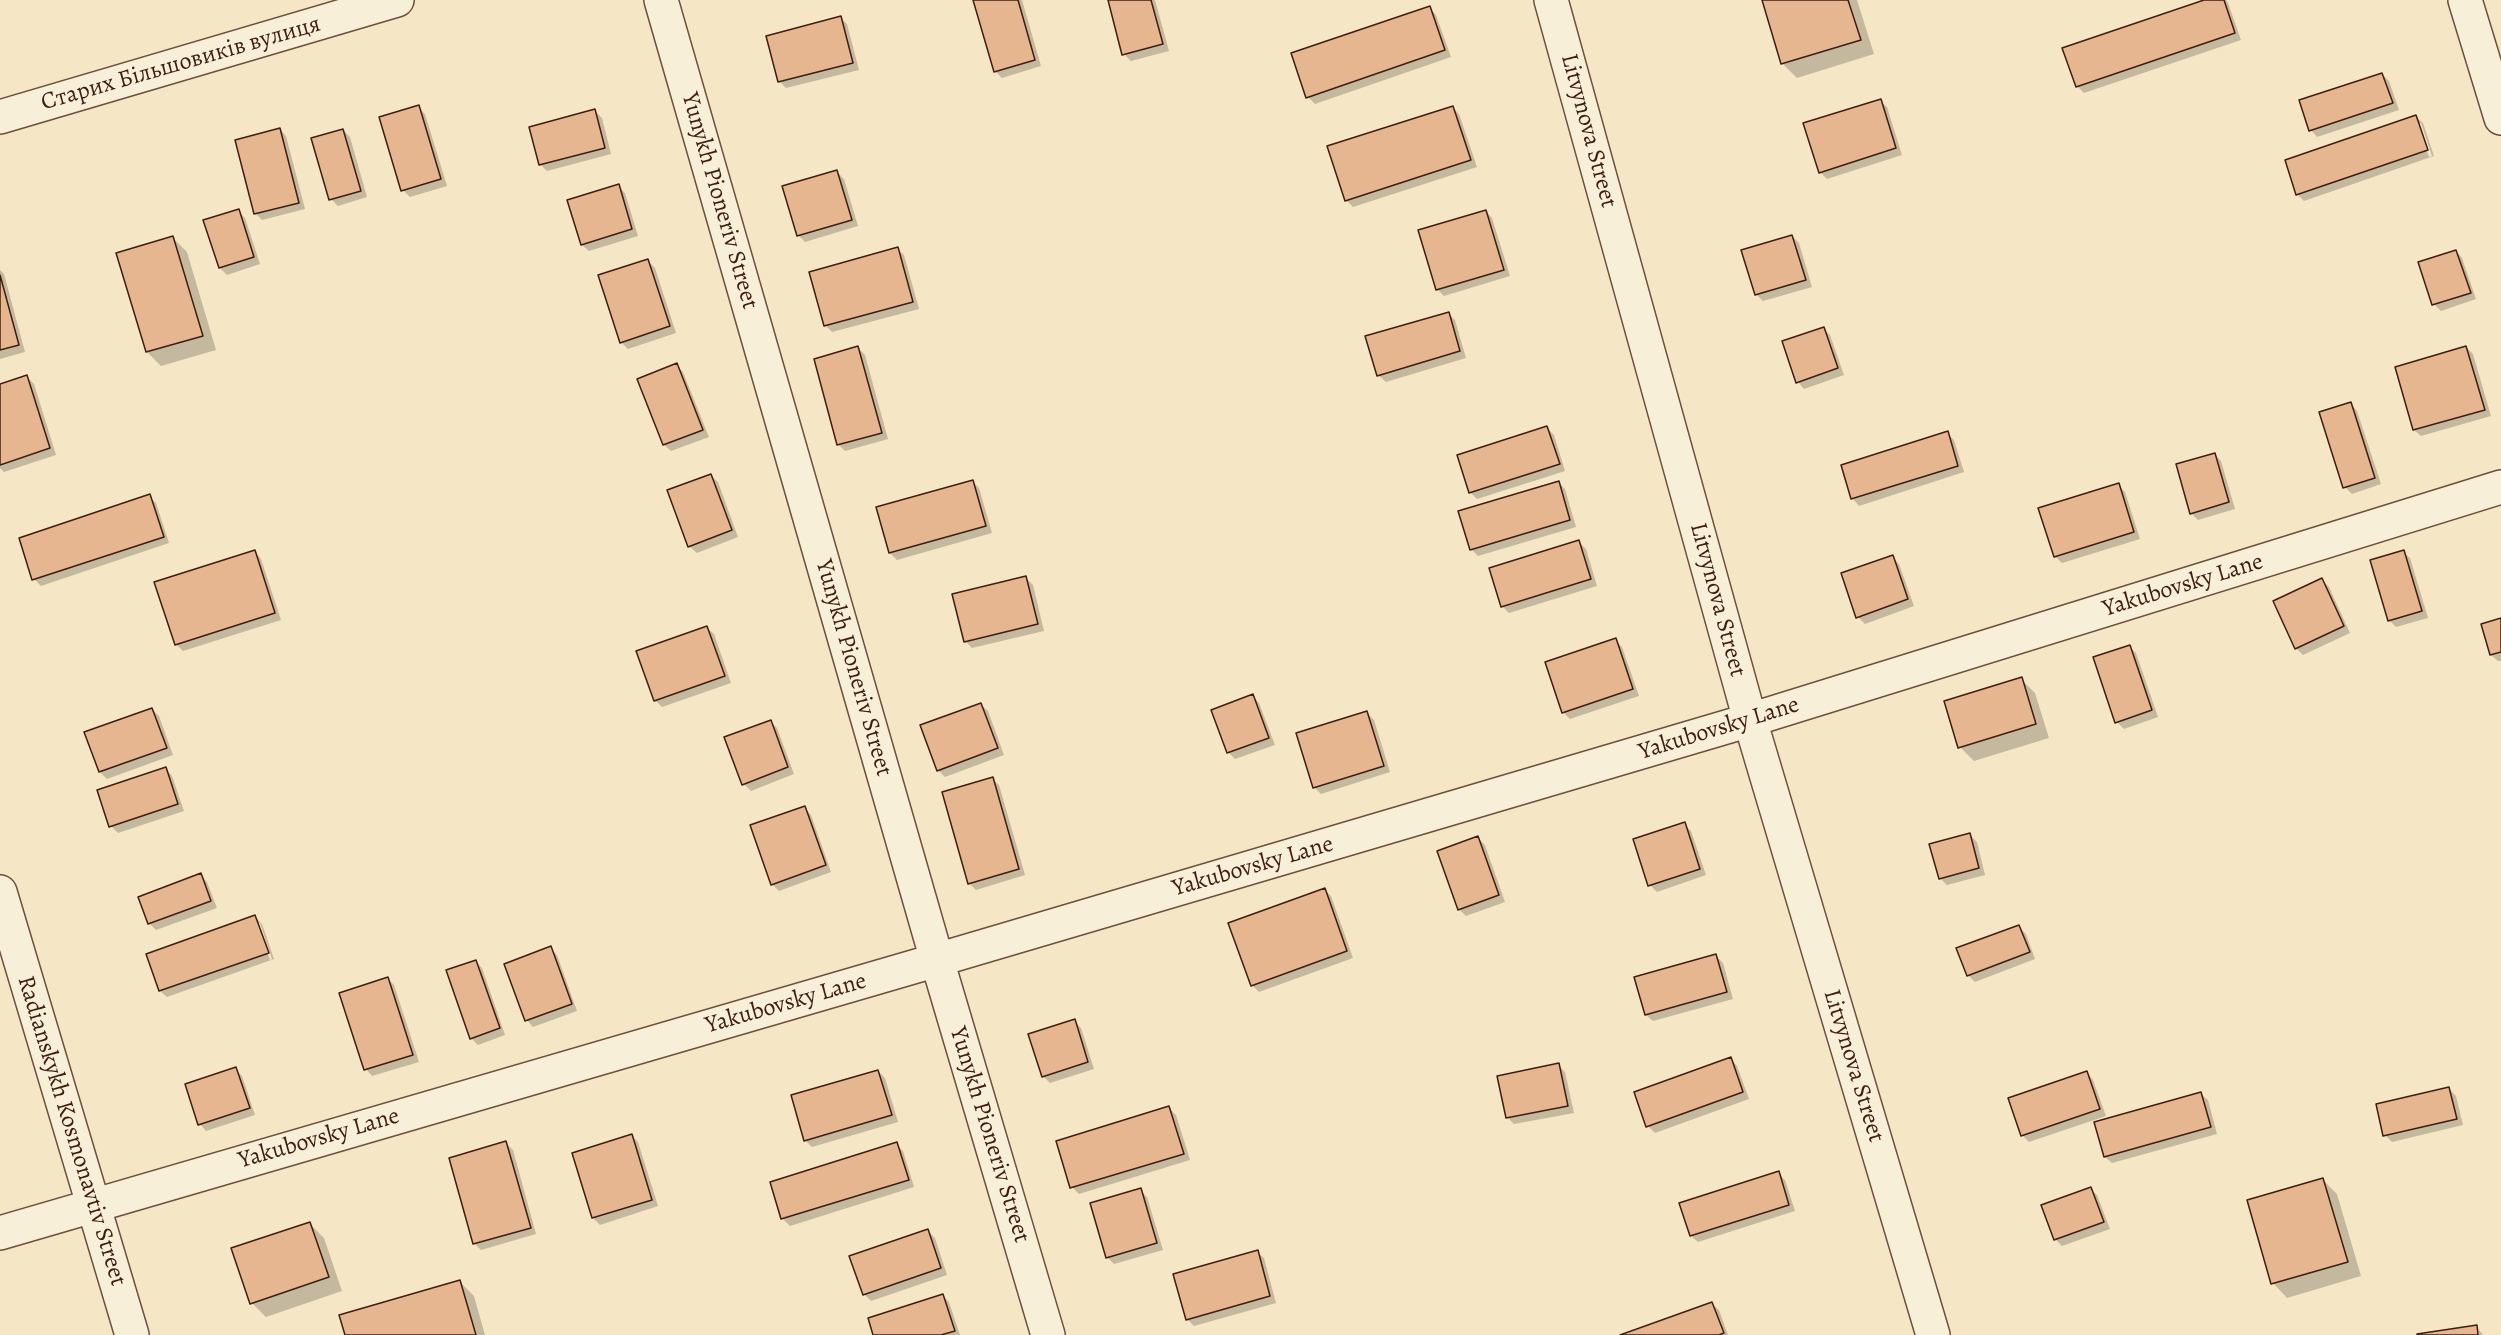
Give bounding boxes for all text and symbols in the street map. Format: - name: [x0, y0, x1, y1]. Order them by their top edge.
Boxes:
- street label: Старих Більшовиків вулиця: [38, 10, 324, 118]
- street label: Litvynova Street: [1554, 51, 1622, 211]
- street label: Yunykh Pioneriv Street: [674, 89, 764, 313]
- street label: Litvynova Street: [1683, 520, 1751, 680]
- street label: Yakubovsky Lane: [2099, 548, 2267, 624]
- street label: Yunykh Pioneriv Street: [808, 556, 898, 780]
- street label: Yakubovsky Lane: [1635, 691, 1803, 767]
- street label: Yakubovsky Lane: [1169, 830, 1337, 904]
- street label: Yakubovsky Lane: [702, 967, 870, 1041]
- street label: Radianskykh Kosmonavtiv Street: [10, 972, 132, 1290]
- street label: Litvynova Street: [1816, 986, 1890, 1146]
- street label: Yunykh Pioneriv Street: [942, 1024, 1036, 1246]
- street label: Yakubovsky Lane: [235, 1102, 403, 1176]

